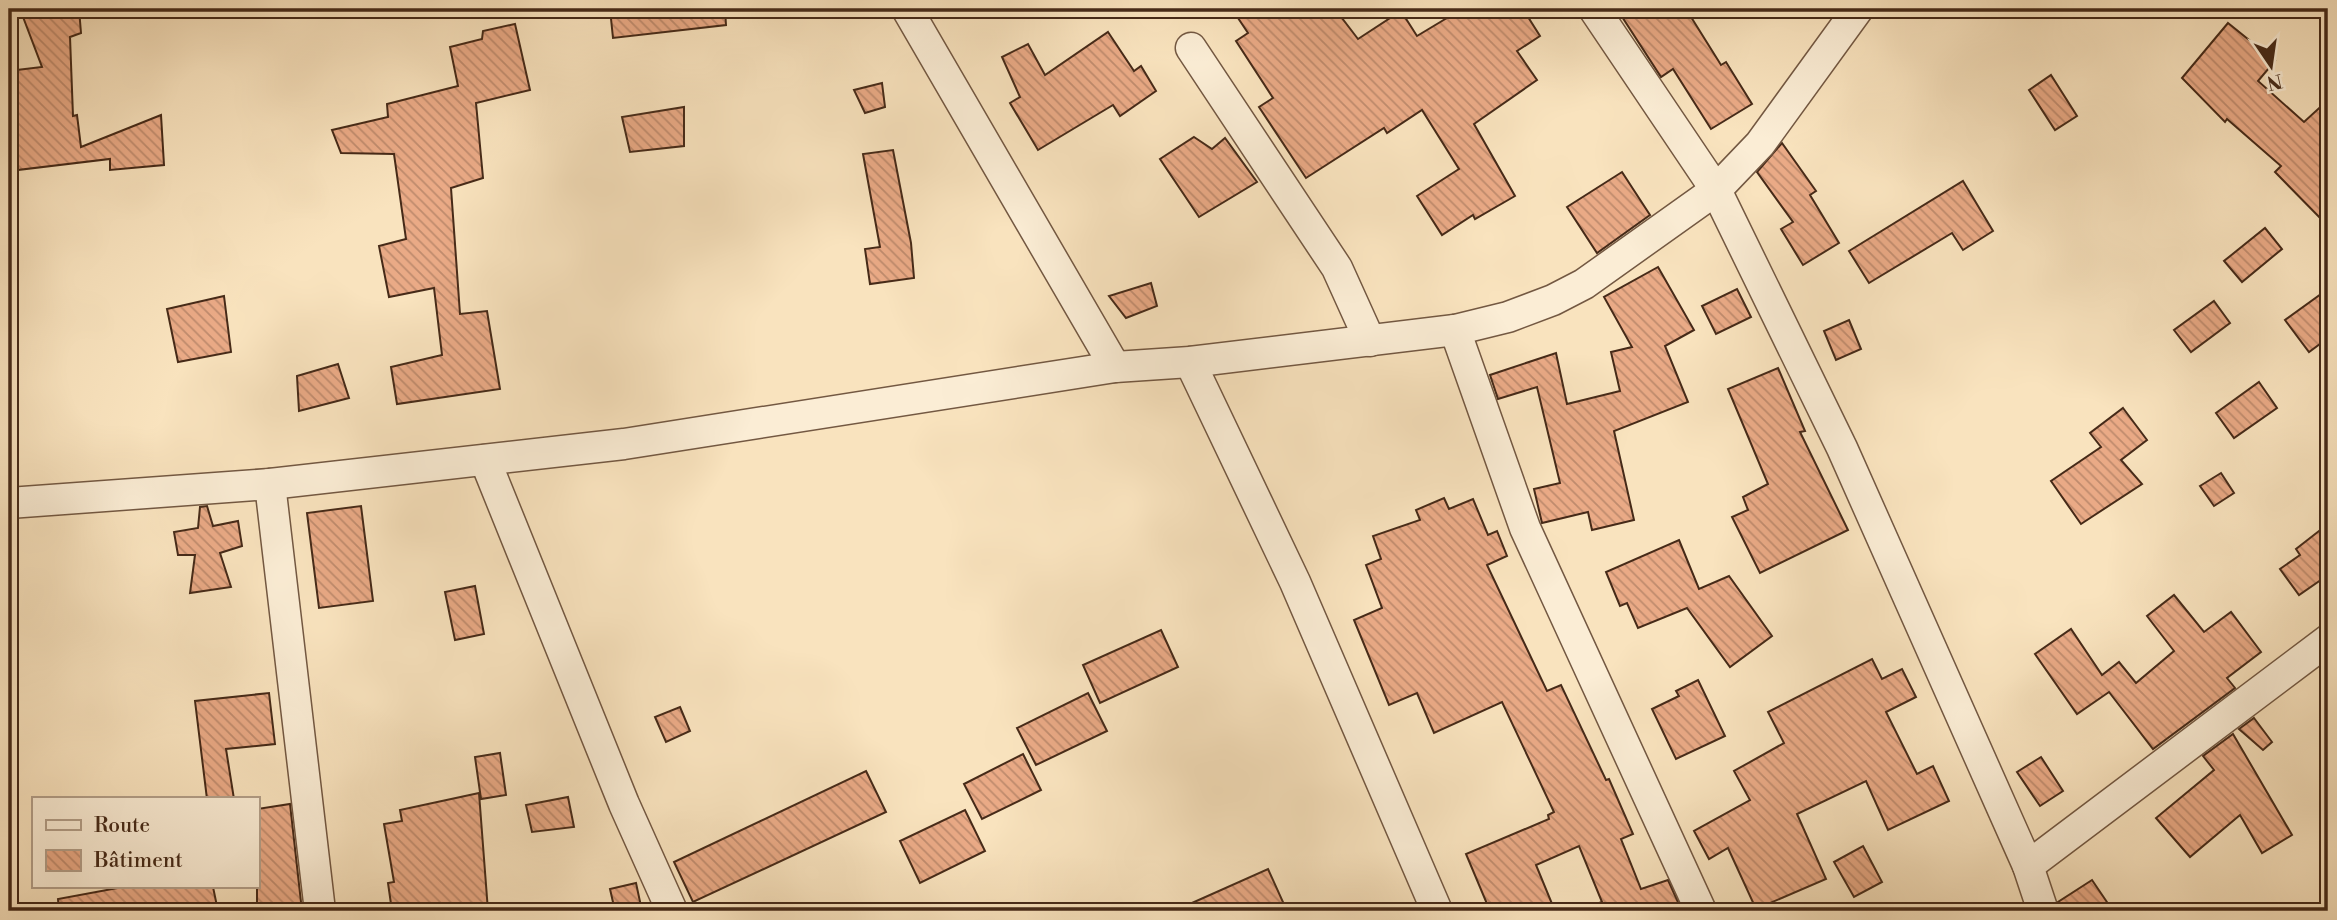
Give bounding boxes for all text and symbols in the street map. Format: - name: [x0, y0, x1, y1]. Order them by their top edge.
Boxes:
- north arrow: [2236, 32, 2306, 102]
- text: N: [2265, 68, 2285, 95]
- legend: [32, 797, 259, 888]
- text: Route: [94, 813, 150, 839]
- text: Bâtiment: [93, 848, 183, 874]

